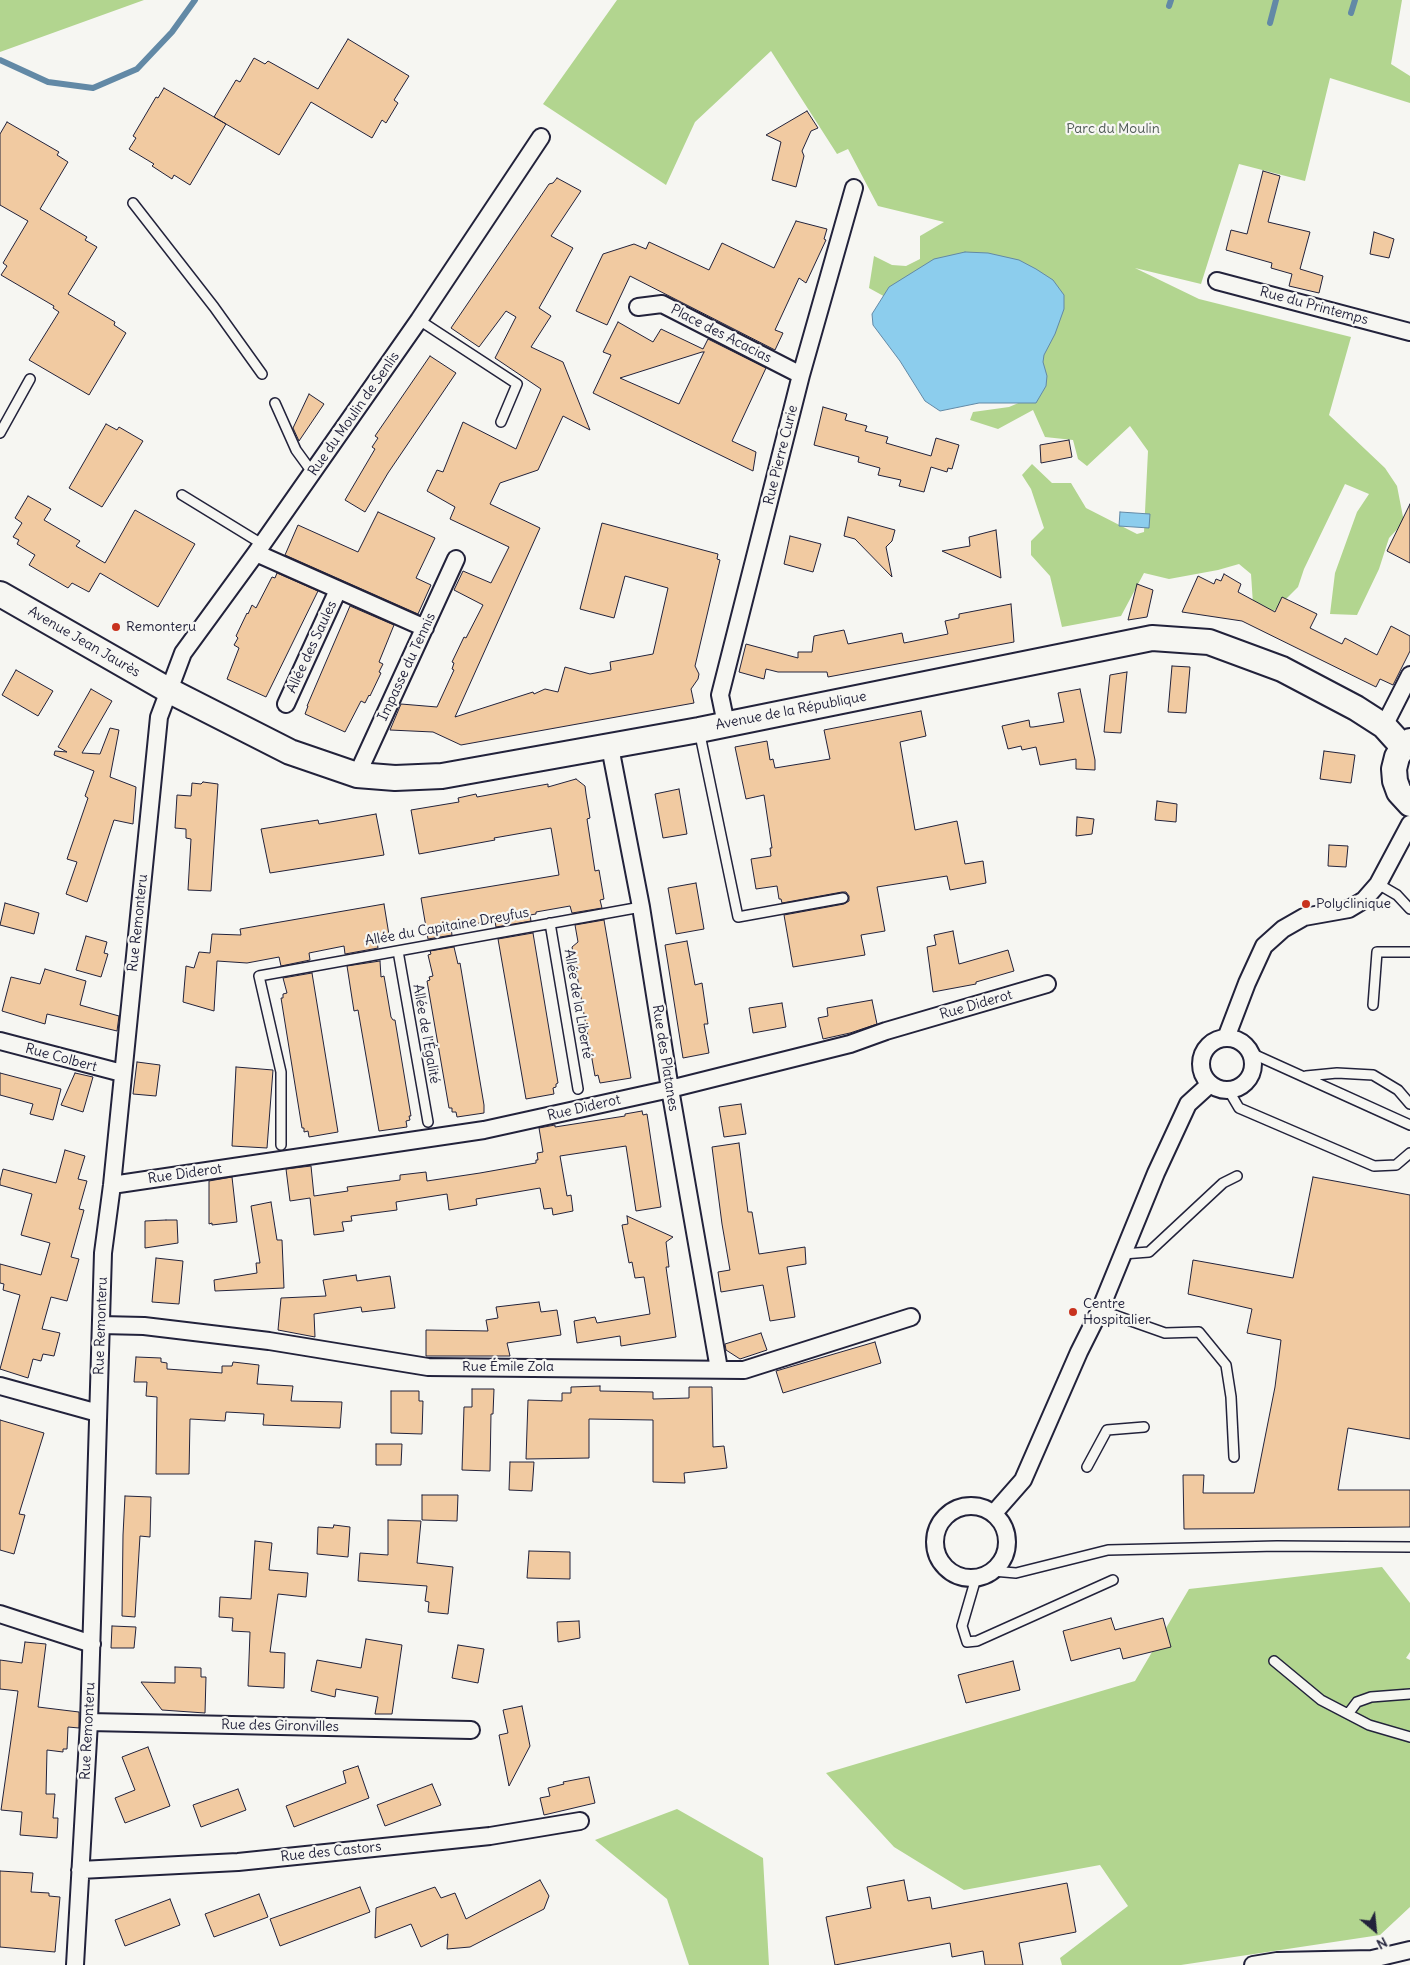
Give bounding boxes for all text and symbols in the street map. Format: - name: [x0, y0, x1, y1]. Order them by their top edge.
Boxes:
- park label: Parc du Moulin: [1066, 121, 1160, 137]
- street label: Rue du Printemps: [1258, 283, 1370, 329]
- street label: Place des Acacias: [668, 301, 774, 367]
- street label: Rue du Moulin de Senlis: [305, 349, 403, 479]
- street label: Rue Pierre Curie: [760, 403, 802, 507]
- street label: Allée des Saules: [283, 598, 341, 696]
- street label: Avenue Jean Jaurès: [25, 603, 143, 681]
- street label: Impasse du Tennis: [375, 610, 439, 724]
- place label: Remonteru: [126, 619, 196, 635]
- marker: Remonteru: [110, 621, 122, 633]
- street label: Avenue de la République: [714, 688, 868, 734]
- street label: Rue Remonteru: [125, 873, 151, 973]
- place label: Polyclinique: [1316, 896, 1391, 912]
- marker: Polyclinique: [1300, 898, 1312, 910]
- street label: Allée du Capitaine Dreyfus: [364, 904, 530, 950]
- street label: Allée de la Liberté: [560, 948, 596, 1060]
- street label: Allée de l'Égalité: [409, 983, 443, 1085]
- street label: Rue Diderot: [938, 987, 1014, 1023]
- street label: Rue des Platanes: [648, 1004, 682, 1112]
- street label: Rue Colbert: [23, 1040, 99, 1076]
- street label: Rue Diderot: [546, 1091, 622, 1125]
- street label: Rue Diderot: [147, 1160, 223, 1188]
- street label: Rue Remonteru: [91, 1277, 111, 1375]
- place label: Centre Hospitalier: [1083, 1296, 1151, 1328]
- marker: Centre Hospitalier: [1067, 1306, 1079, 1318]
- street label: Rue Émile Zola: [462, 1359, 554, 1375]
- street label: Rue Remonteru: [77, 1682, 99, 1780]
- street label: Rue des Gironvilles: [221, 1717, 339, 1735]
- street label: Rue des Castors: [280, 1838, 382, 1866]
- north arrow: [1350, 1905, 1400, 1955]
- text: N: [1374, 1933, 1391, 1953]

